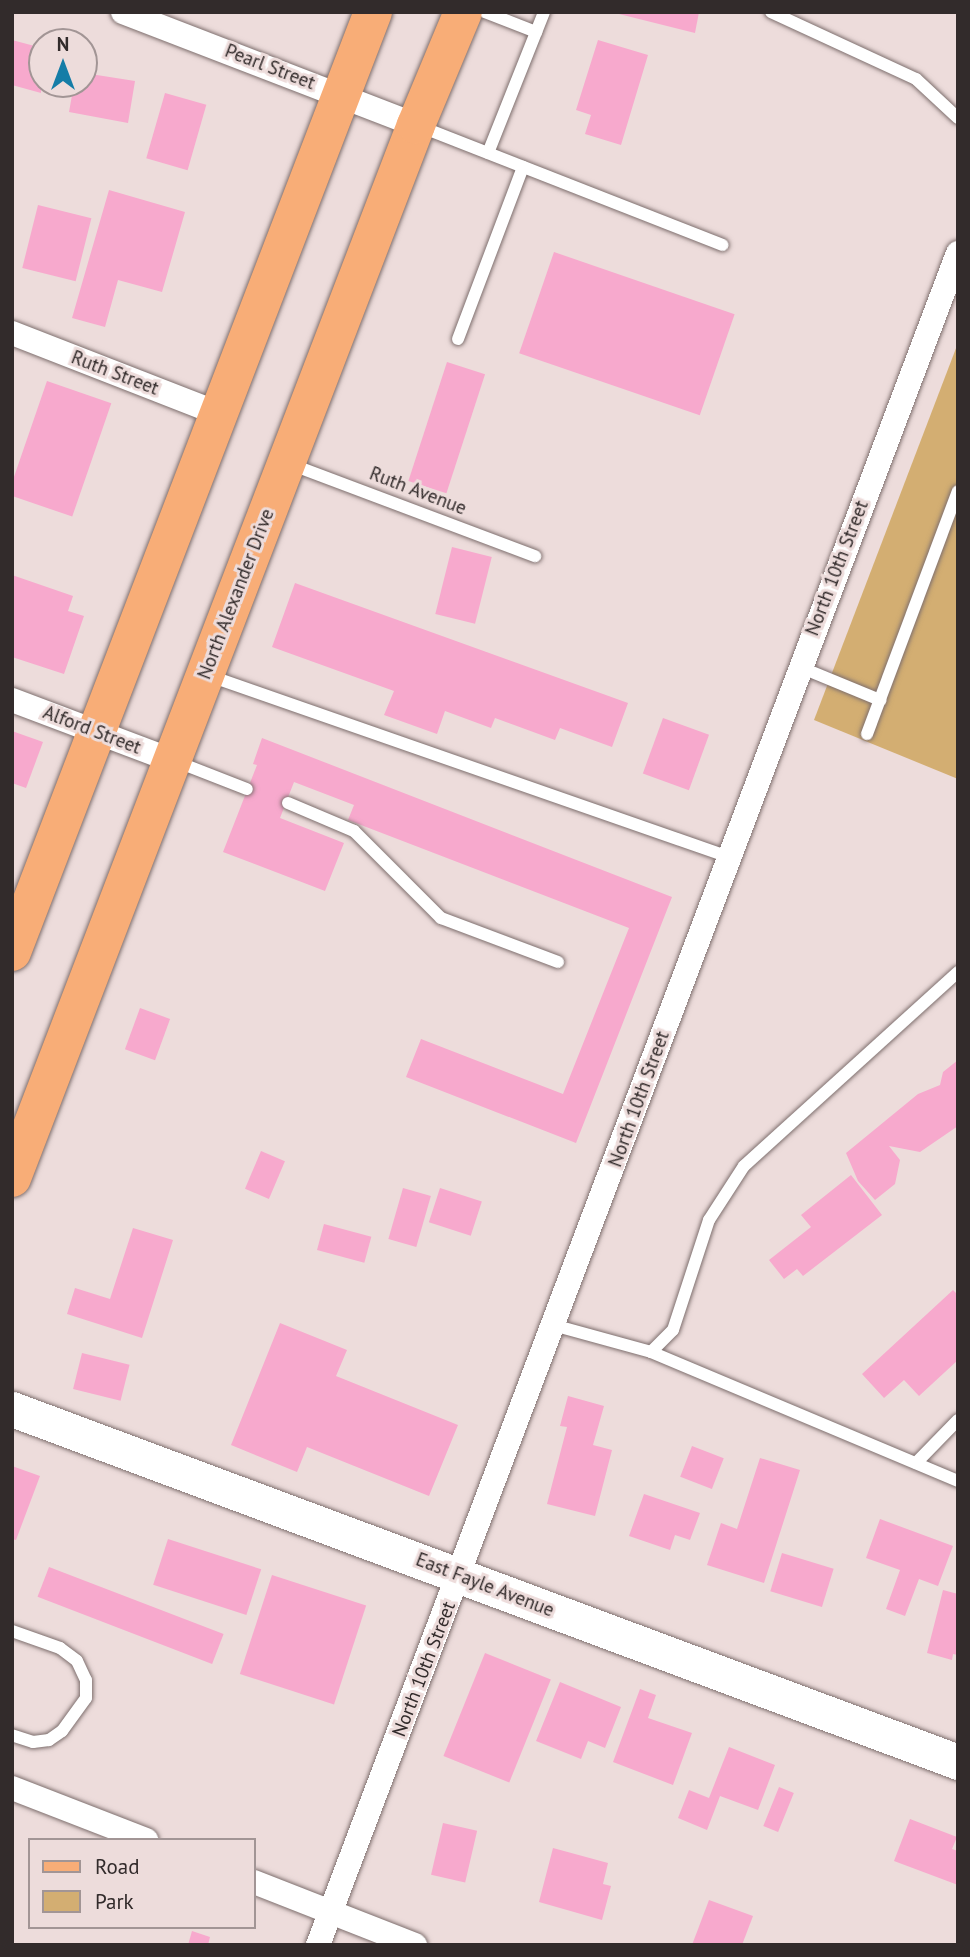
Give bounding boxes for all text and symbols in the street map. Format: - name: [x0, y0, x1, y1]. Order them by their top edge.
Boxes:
- north arrow: [28, 28, 98, 98]
- text: N: [57, 32, 69, 56]
- street label: Pearl Street: [222, 39, 318, 95]
- street label: Ruth Street: [68, 346, 162, 400]
- street label: Ruth Avenue: [366, 462, 470, 520]
- street label: North 10th Street: [801, 497, 873, 639]
- street label: North Alexander Drive: [193, 505, 279, 683]
- street label: Alford Street: [40, 701, 144, 759]
- street label: North 10th Street: [604, 1028, 674, 1170]
- street label: East Fayle Avenue: [412, 1548, 558, 1622]
- street label: North 10th Street: [388, 1598, 460, 1740]
- legend: [28, 1838, 256, 1929]
- text: Road: [95, 1853, 139, 1880]
- text: Park: [95, 1888, 134, 1915]

